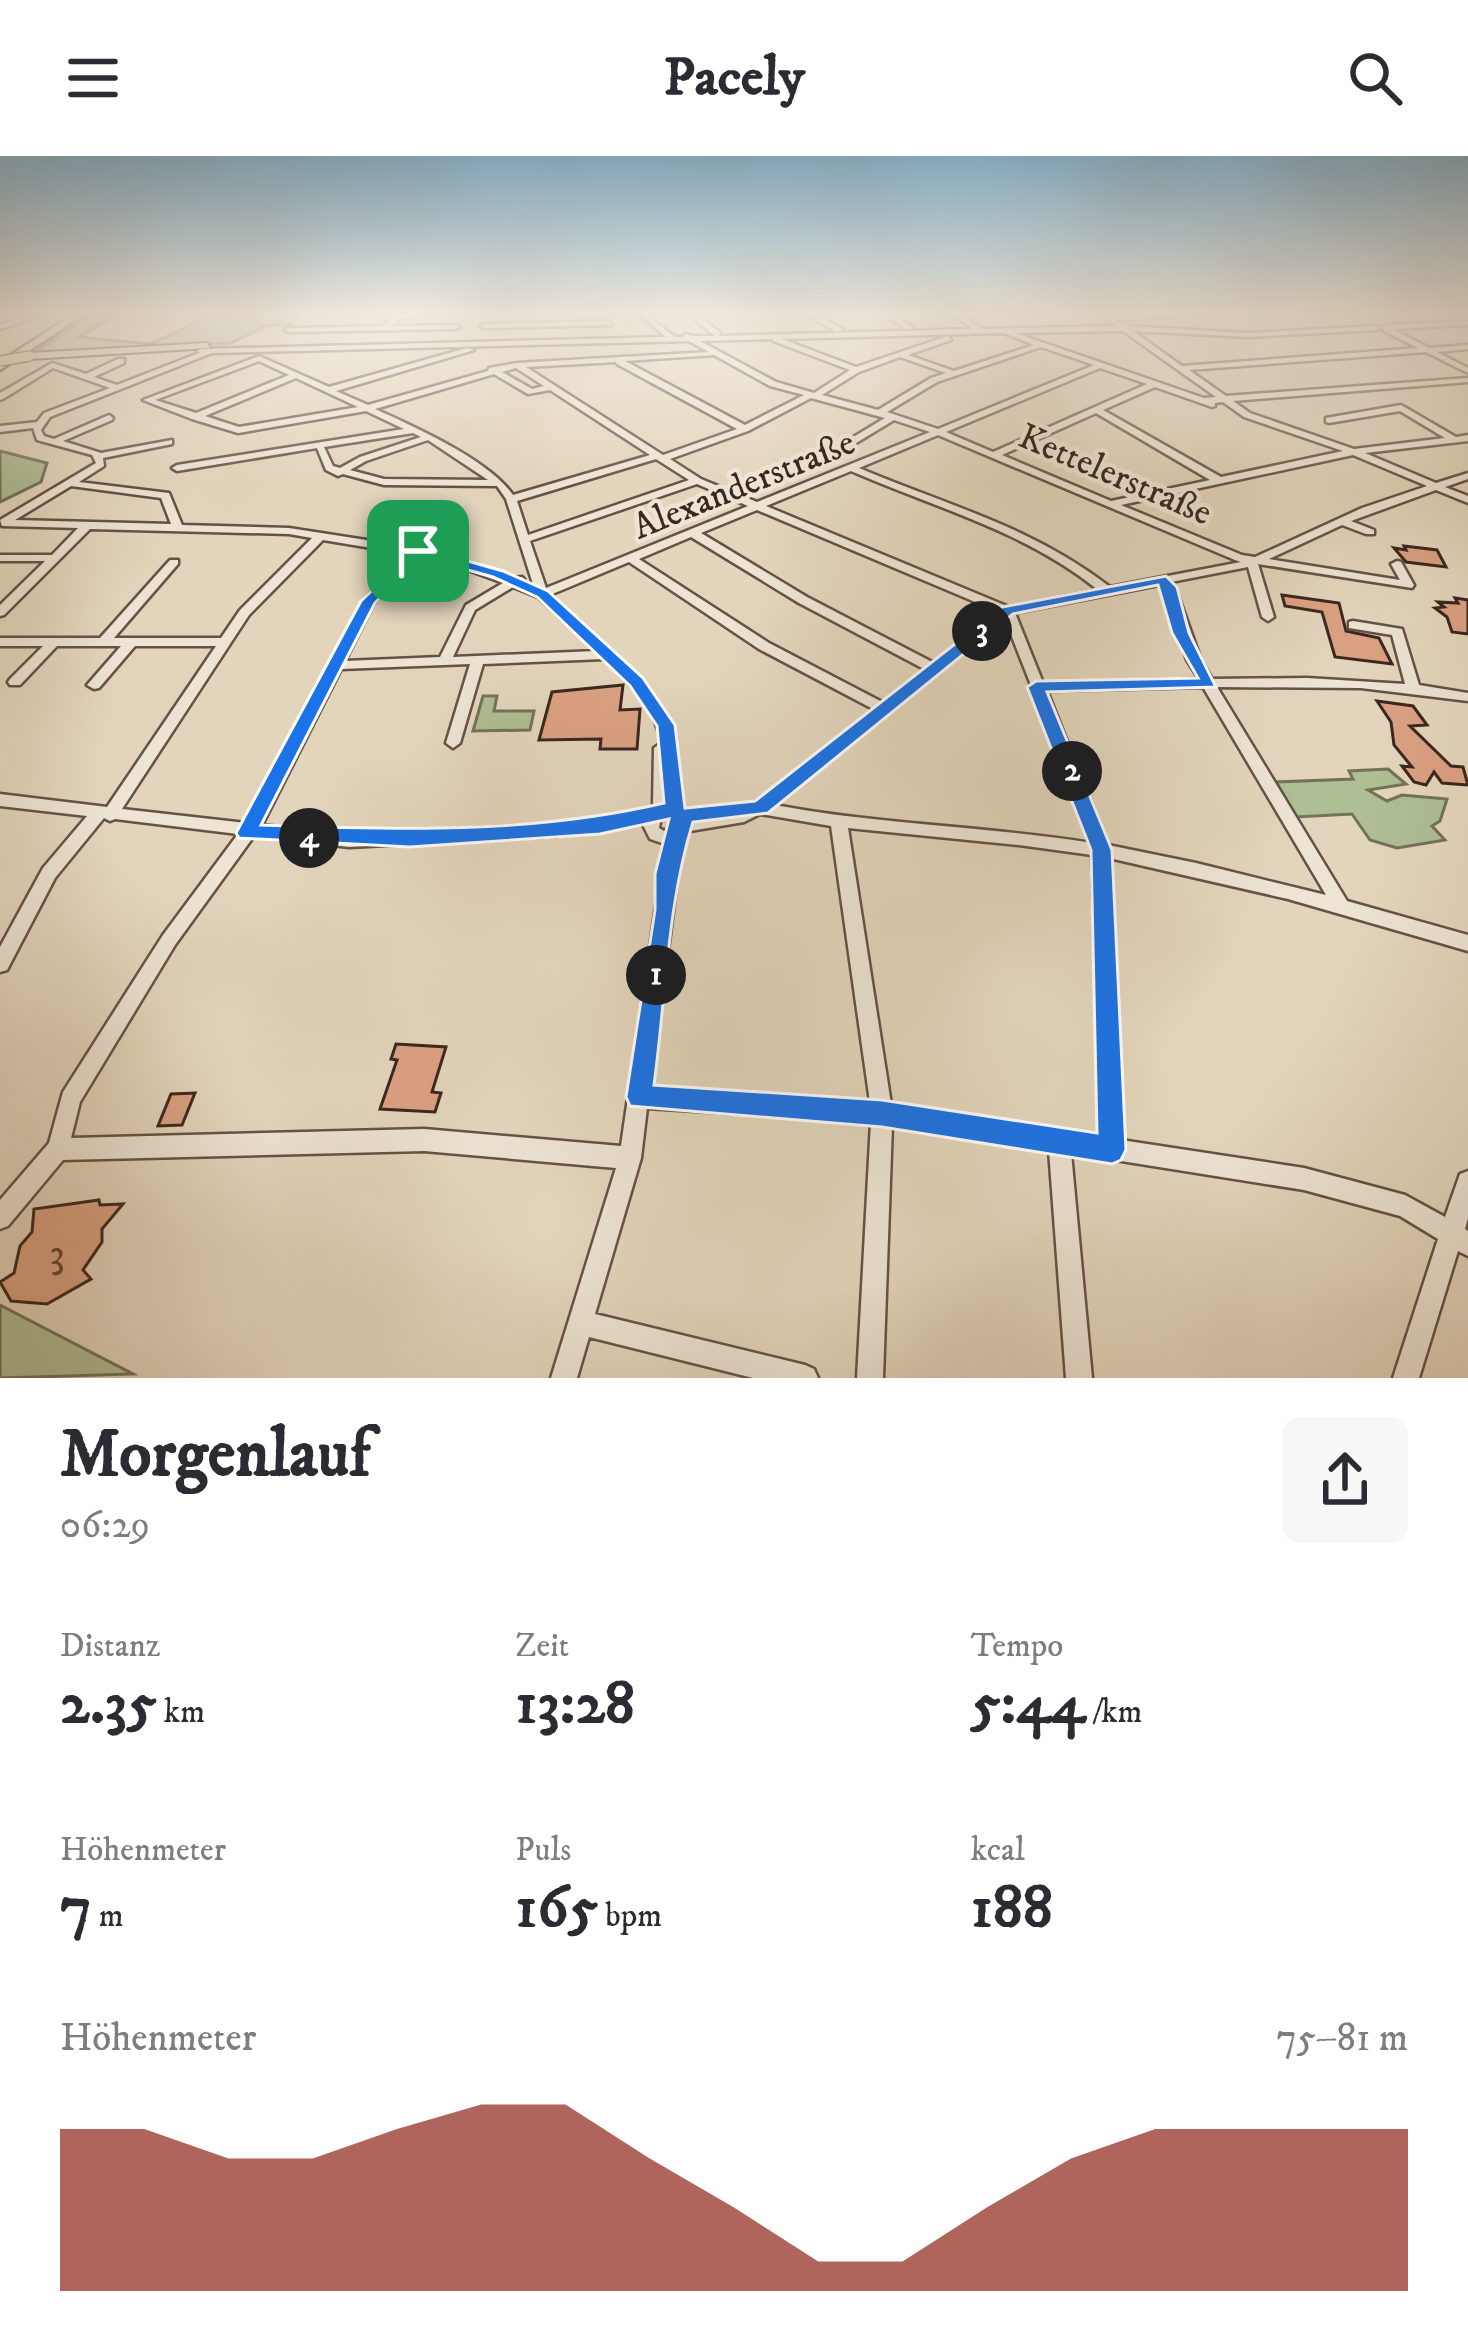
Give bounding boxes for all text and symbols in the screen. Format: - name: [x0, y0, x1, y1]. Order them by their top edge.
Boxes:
- icon: menu: [60, 45, 126, 111]
- text: Pacely: [663, 45, 805, 112]
- icon: search: [1342, 45, 1408, 111]
- street label: Kettelerstraße: [1012, 414, 1218, 536]
- street label: Alexanderstraße: [626, 420, 861, 550]
- pin: [367, 500, 469, 602]
- icon: arrive: [385, 518, 451, 584]
- pin: 3: [952, 601, 1012, 661]
- text: 3: [976, 610, 988, 651]
- pin: 2: [1042, 741, 1102, 801]
- text: 2: [1064, 750, 1080, 791]
- pin: 4: [279, 808, 339, 868]
- text: 4: [300, 817, 319, 858]
- pin: 1: [626, 945, 686, 1005]
- text: 1: [650, 954, 662, 995]
- house number: 3: [49, 1229, 65, 1281]
- text: Morgenlauf: [60, 1415, 370, 1497]
- button: share: [1282, 1417, 1408, 1543]
- text: 06:29: [60, 1501, 150, 1550]
- text: Distanz: [60, 1626, 160, 1667]
- text: Zeit: [515, 1626, 569, 1667]
- text: Tempo: [971, 1626, 1063, 1667]
- text: 2.35: [60, 1667, 157, 1742]
- text: 13:28: [515, 1667, 635, 1742]
- text: 5:44: [971, 1667, 1085, 1742]
- text: km: [157, 1692, 205, 1733]
- text: /km: [1085, 1692, 1142, 1733]
- text: Höhenmeter: [60, 1830, 226, 1871]
- text: Puls: [515, 1830, 571, 1871]
- text: kcal: [971, 1830, 1025, 1871]
- text: 7: [60, 1871, 92, 1946]
- text: 165: [515, 1871, 598, 1946]
- text: 188: [971, 1871, 1053, 1946]
- text: m: [92, 1896, 124, 1937]
- text: bpm: [598, 1896, 662, 1937]
- text: Höhenmeter: [60, 2014, 256, 2063]
- text: 75–81 m: [1276, 2014, 1408, 2063]

